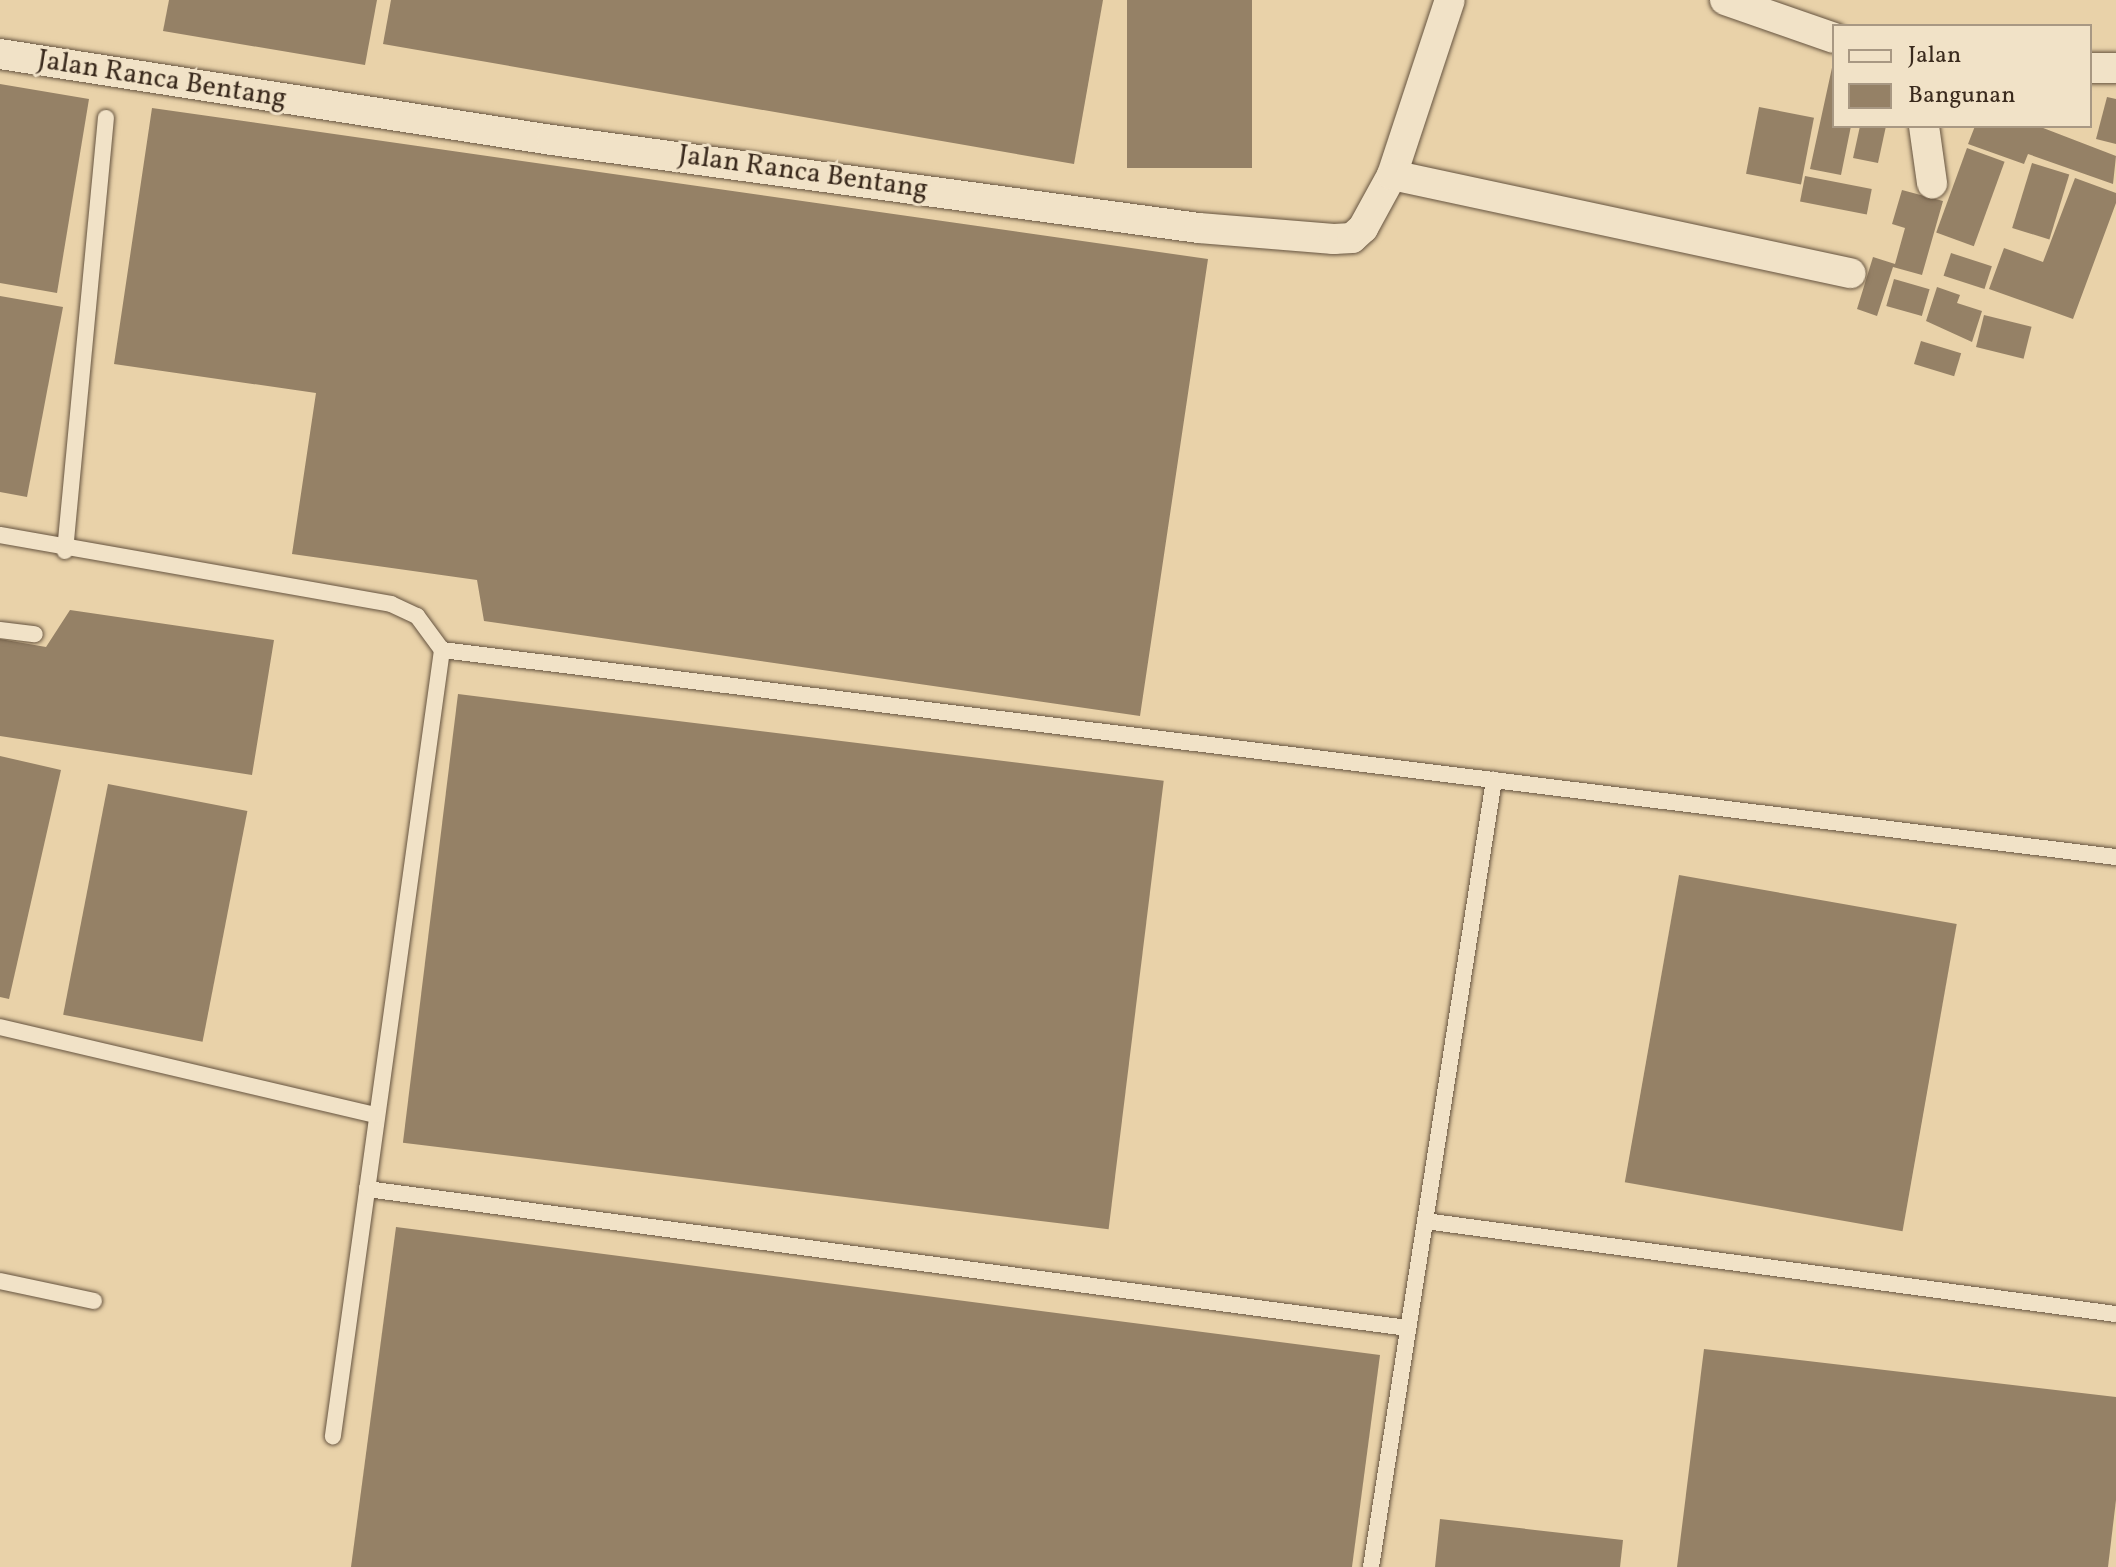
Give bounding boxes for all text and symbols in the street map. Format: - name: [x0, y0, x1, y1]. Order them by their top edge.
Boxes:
- legend: [1832, 24, 2092, 128]
- text: Jalan: [1908, 39, 1961, 73]
- street label: Jalan Ranca Bentang: [35, 44, 289, 116]
- text: Bangunan: [1908, 79, 2016, 113]
- street label: Jalan Ranca Bentang: [676, 139, 930, 207]

